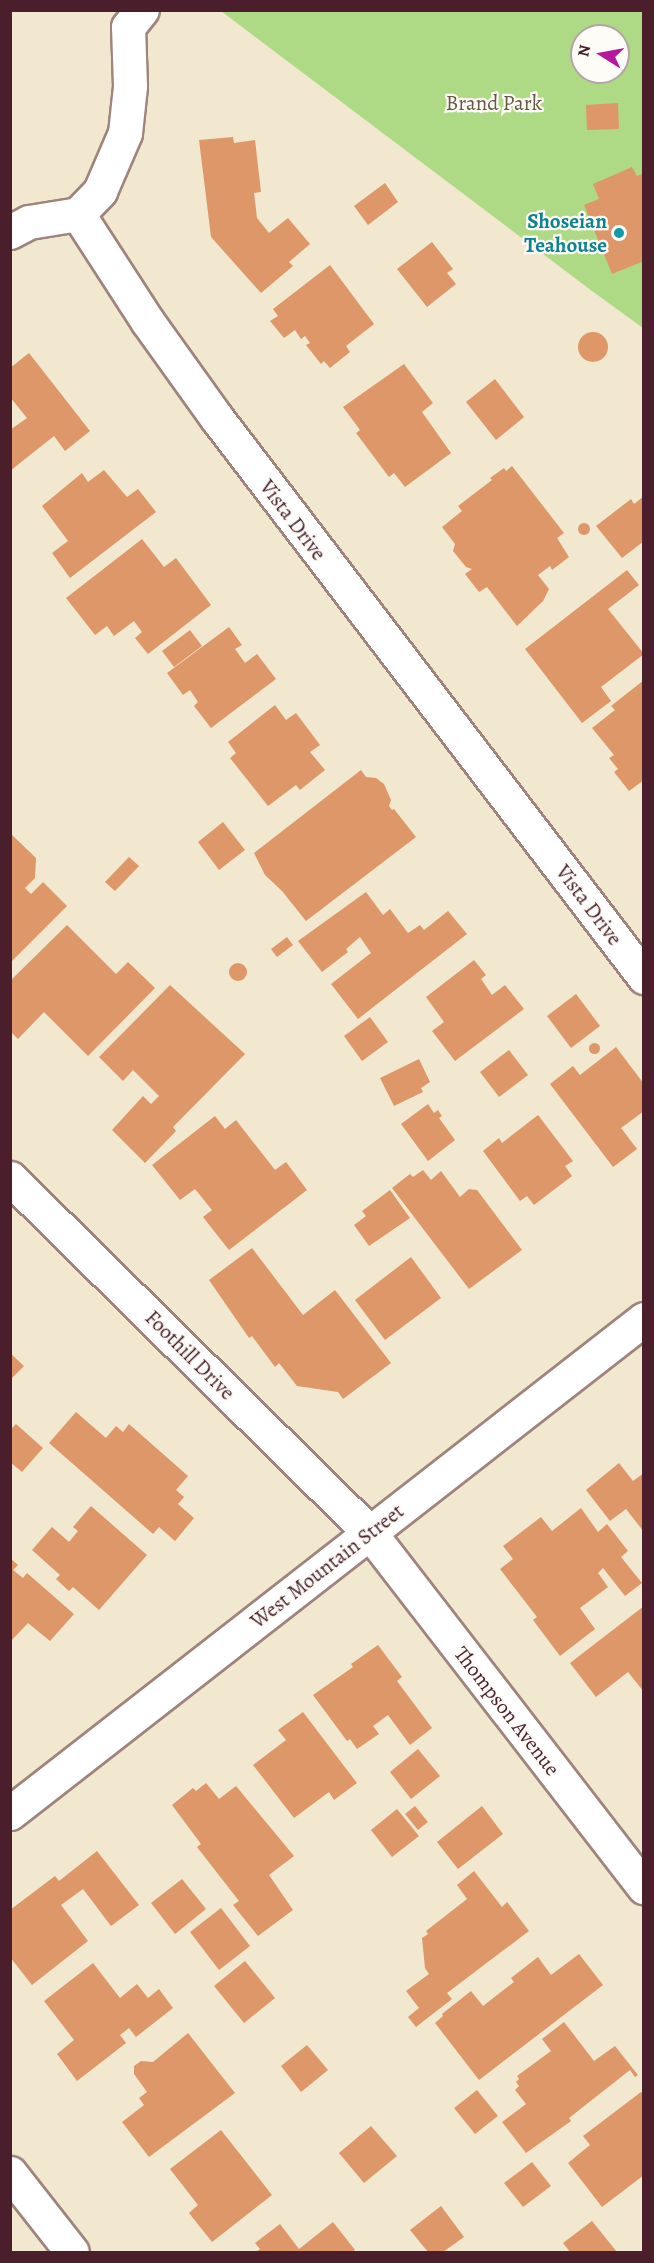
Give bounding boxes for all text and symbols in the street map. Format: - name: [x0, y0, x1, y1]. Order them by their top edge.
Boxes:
- north arrow: [570, 24, 630, 84]
- text: N: [572, 43, 596, 59]
- park label: Brand Park: [446, 90, 542, 116]
- place label: Shoseian Teahouse: [524, 208, 607, 258]
- marker: Shoseian Teahouse: [612, 226, 626, 240]
- street label: Vista Drive: [255, 475, 331, 565]
- street label: Vista Drive: [551, 860, 627, 950]
- street label: Foothill Drive: [140, 1305, 240, 1405]
- street label: West Mountain Street: [245, 1498, 409, 1634]
- street label: Thompson Avenue: [449, 1641, 565, 1781]

